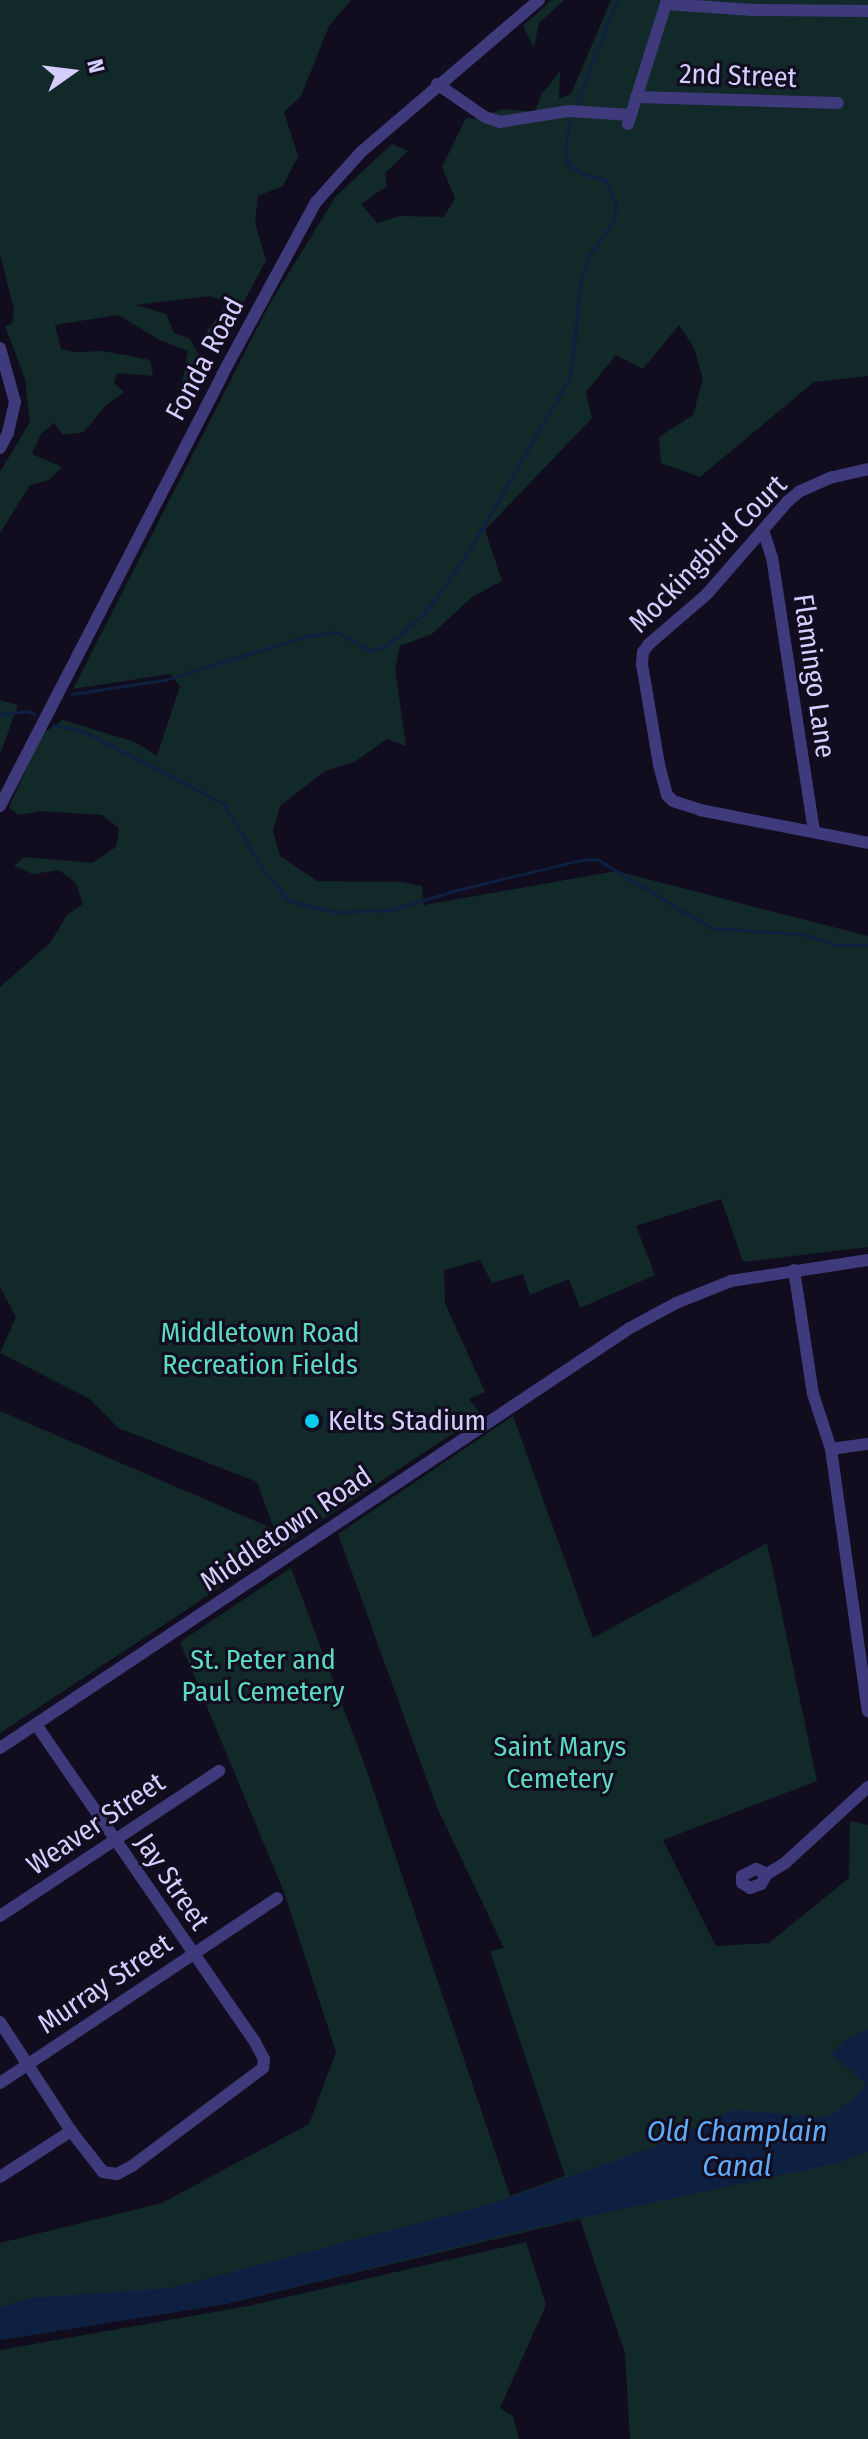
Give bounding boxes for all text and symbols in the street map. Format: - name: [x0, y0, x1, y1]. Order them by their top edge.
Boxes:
- north arrow: [32, 32, 112, 112]
- text: N: [81, 56, 110, 76]
- street label: 2nd Street: [679, 57, 797, 95]
- street label: Fonda Road: [159, 292, 251, 426]
- street label: Mockingbird Court: [622, 468, 794, 640]
- street label: Flamingo Lane: [786, 592, 842, 760]
- park label: Middletown Road Recreation Fields: [160, 1316, 360, 1382]
- place label: Kelts Stadium: [328, 1404, 486, 1438]
- marker: Kelts Stadium: [303, 1412, 321, 1430]
- street label: Middletown Road: [194, 1459, 378, 1599]
- park label: St. Peter and Paul Cemetery: [181, 1643, 345, 1709]
- park label: Saint Marys Cemetery: [494, 1730, 626, 1796]
- street label: Weaver Street: [21, 1766, 171, 1882]
- street label: Jay Street: [128, 1827, 216, 1937]
- street label: Murray Street: [32, 1927, 178, 2041]
- water label: Old Champlain Canal: [647, 2113, 827, 2184]

